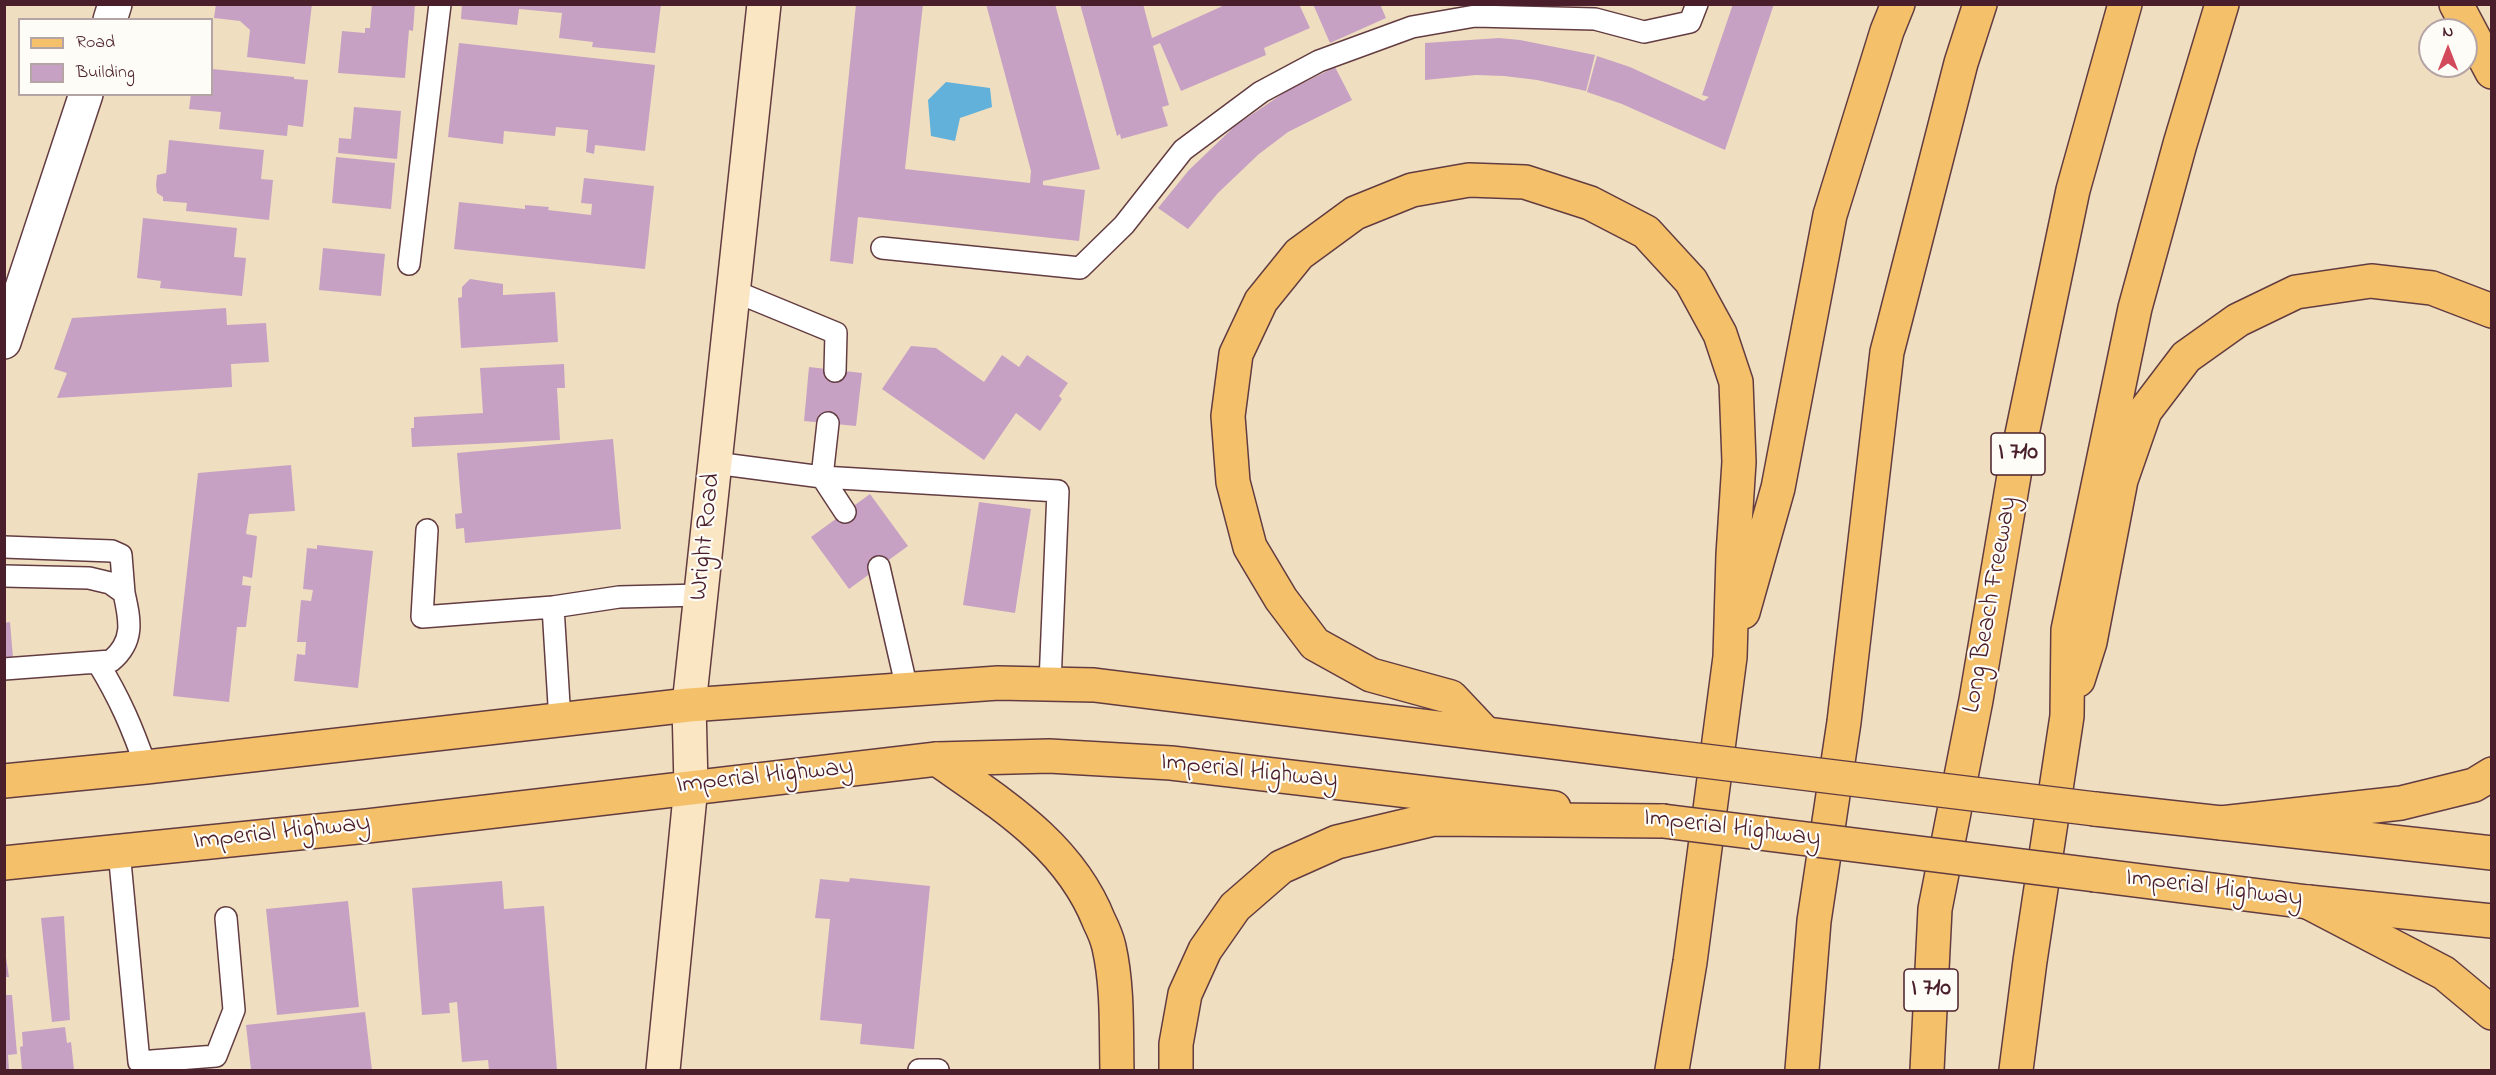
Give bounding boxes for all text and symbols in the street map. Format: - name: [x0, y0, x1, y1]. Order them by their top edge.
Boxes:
- legend: [18, 18, 213, 96]
- north arrow: [2418, 18, 2478, 78]
- text: N: [2443, 20, 2453, 44]
- text: Road: [76, 30, 115, 56]
- text: Building: [76, 60, 135, 86]
- road number: I 710: [1991, 433, 2045, 475]
- street label: Wright Road: [685, 472, 729, 602]
- street label: Long Beach Freeway: [1958, 494, 2026, 716]
- street label: Imperial Highway: [1159, 748, 1339, 798]
- street label: Imperial Highway: [675, 753, 855, 803]
- street label: Imperial Highway: [1642, 804, 1822, 856]
- street label: Imperial Highway: [192, 809, 372, 859]
- street label: Imperial Highway: [2124, 864, 2304, 916]
- road number: I 710: [1904, 969, 1958, 1011]

